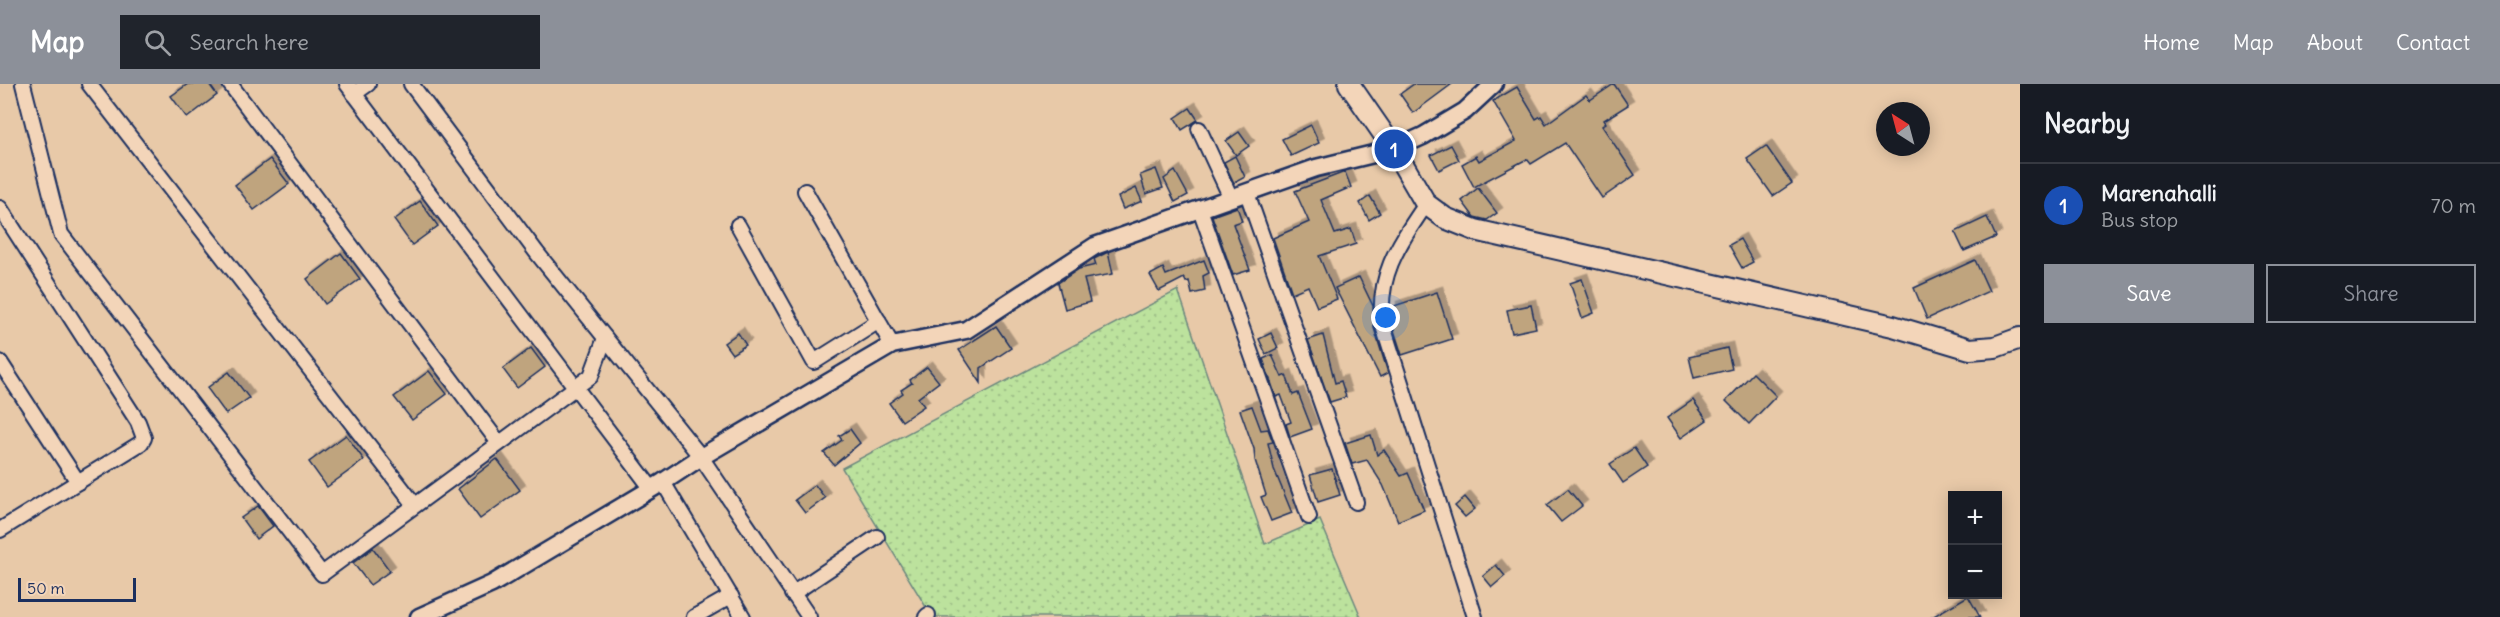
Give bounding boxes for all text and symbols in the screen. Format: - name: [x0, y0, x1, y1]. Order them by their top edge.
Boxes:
- search box: [120, 15, 540, 69]
- text: Map: [30, 24, 84, 60]
- icon: search: [141, 26, 174, 59]
- text: Search here: [189, 28, 309, 56]
- text: Home: [2143, 29, 2200, 56]
- text: Map: [2233, 29, 2274, 56]
- text: About: [2307, 29, 2363, 56]
- text: Contact: [2396, 29, 2470, 56]
- north arrow: [1876, 102, 1930, 156]
- text: Nearby: [2044, 107, 2130, 140]
- pin: 1: [1374, 126, 1414, 172]
- text: Marenahalli: [2101, 179, 2217, 207]
- text: 1: [2060, 193, 2067, 218]
- text: 70 m: [2431, 193, 2476, 218]
- text: Bus stop: [2101, 207, 2178, 232]
- button: Save: [2044, 264, 2254, 323]
- button: Share: [2266, 264, 2476, 323]
- your location: [1371, 303, 1400, 332]
- map controls: [1948, 491, 2002, 599]
- button: +: [1948, 491, 2002, 545]
- button: −: [1948, 545, 2002, 599]
- scale bar: [18, 575, 136, 602]
- text: 50 m: [27, 578, 65, 598]

